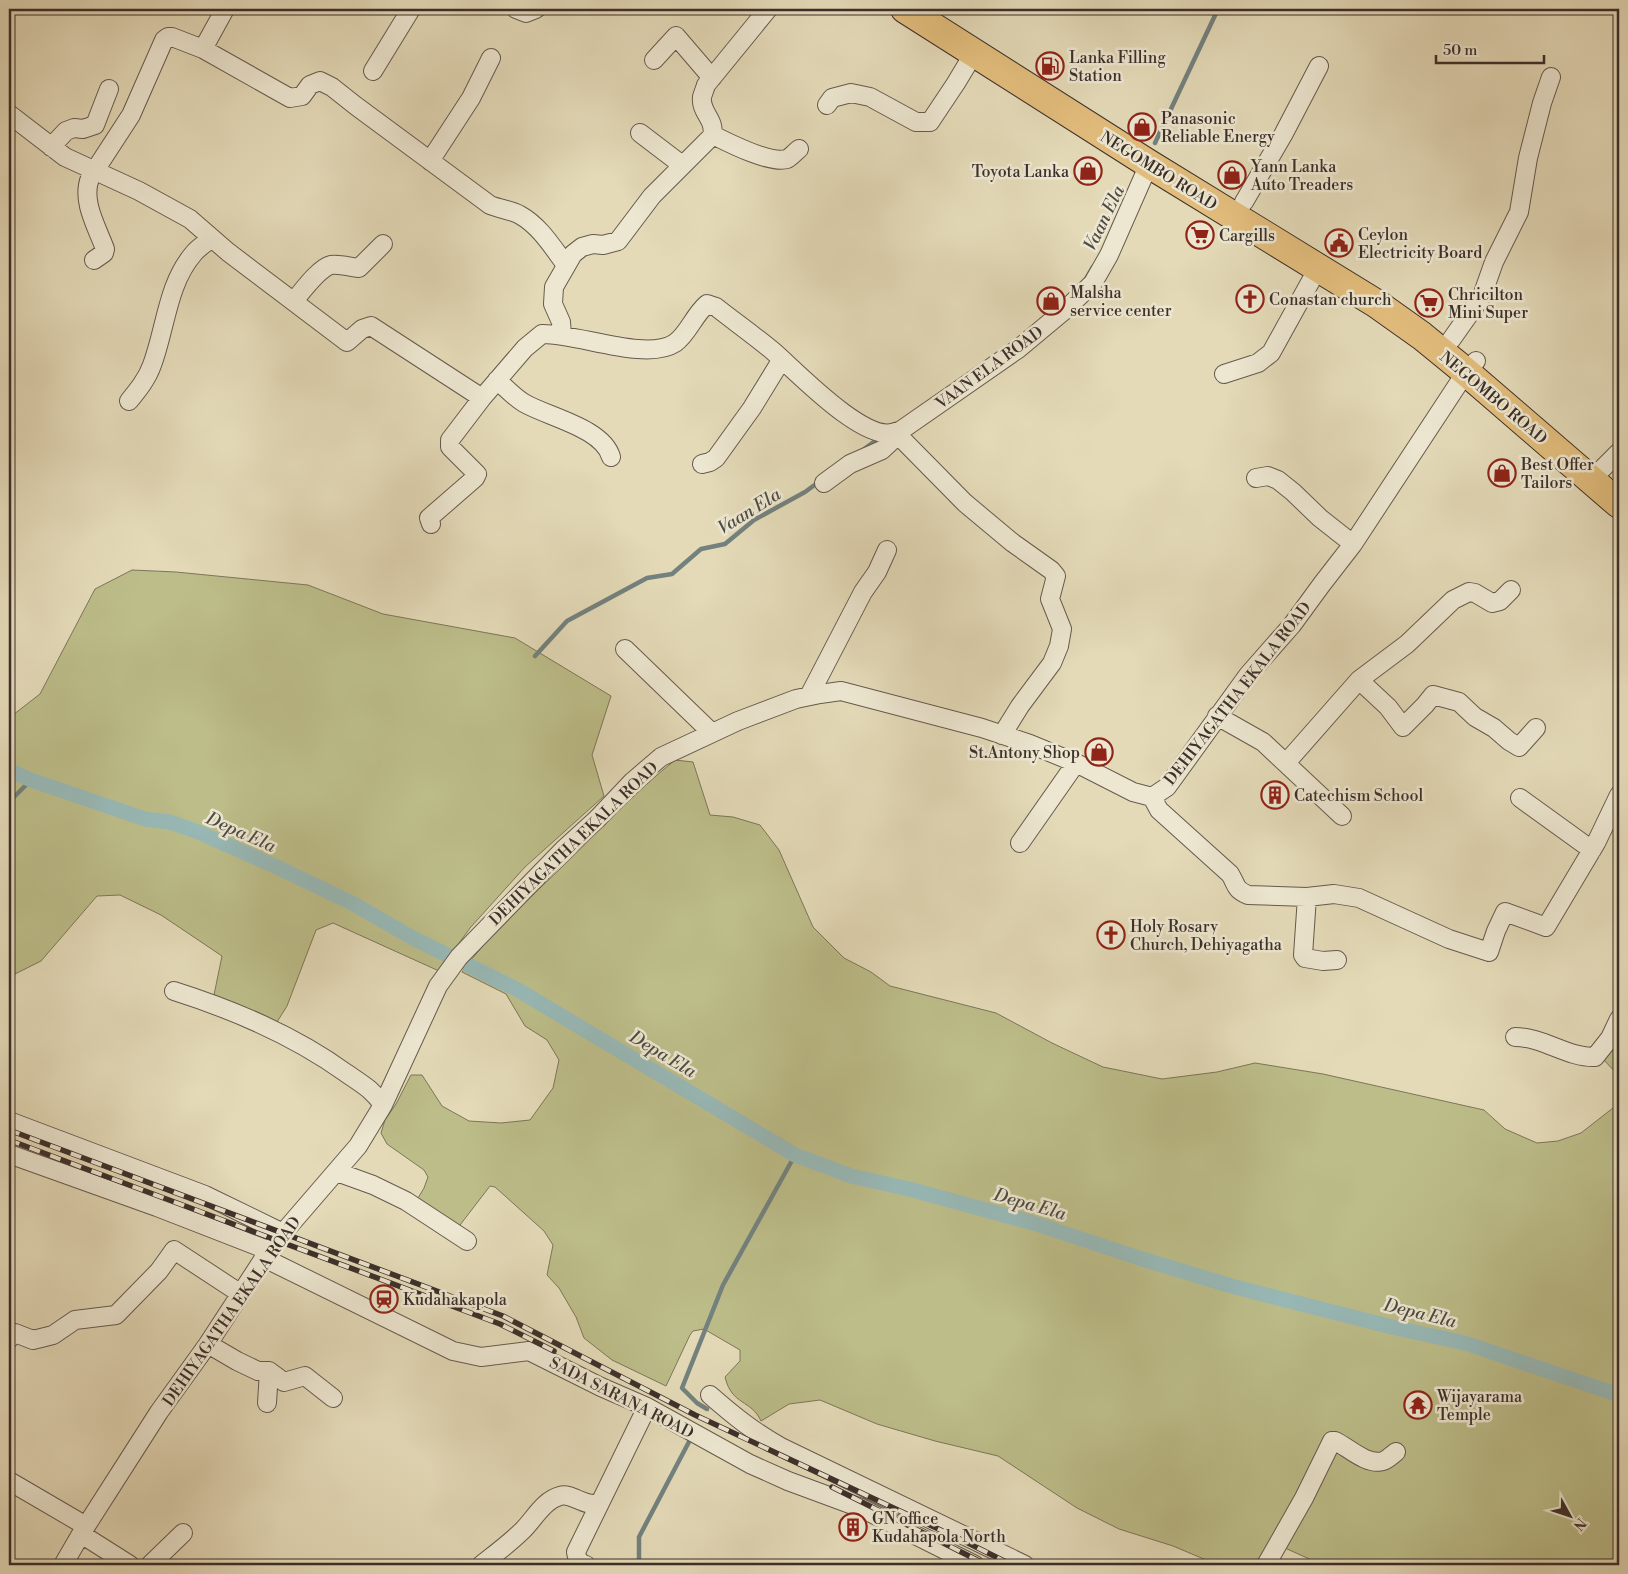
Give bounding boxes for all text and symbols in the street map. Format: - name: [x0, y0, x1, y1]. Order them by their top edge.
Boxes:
- scale bar: [1436, 32, 1543, 64]
- text: 50 m: [1443, 41, 1477, 60]
- place label: Lanka Filling Station: [1069, 48, 1166, 86]
- fuel station icon: Lanka Filling Station: [1035, 51, 1065, 81]
- place label: Panasonic Reliable Energy: [1161, 109, 1275, 147]
- shop icon: Panasonic Reliable Energy: [1127, 112, 1157, 142]
- street label: NEGOMBO ROAD: [1096, 127, 1221, 215]
- shop icon: Toyota Lanka: [1073, 156, 1103, 186]
- place label: Yann Lanka Auto Treaders: [1250, 157, 1353, 195]
- shop icon: Yann Lanka Auto Treaders: [1217, 160, 1247, 190]
- place label: Toyota Lanka: [972, 162, 1070, 182]
- water label: Vaan Ela: [1079, 181, 1131, 255]
- supermarket icon: Cargills: [1185, 220, 1215, 250]
- place label: Ceylon Electricity Board: [1358, 225, 1482, 263]
- place label: Cargills: [1219, 226, 1275, 246]
- public building icon: Ceylon Electricity Board: [1324, 228, 1354, 258]
- place label: Malsha service center: [1070, 283, 1172, 321]
- church icon: Conastan church: [1235, 284, 1265, 314]
- place label: Chricilton Mini Super: [1448, 285, 1528, 323]
- shop icon: Malsha service center: [1036, 286, 1066, 316]
- supermarket icon: Chricilton Mini Super: [1414, 288, 1444, 318]
- place label: Conastan church: [1269, 290, 1392, 310]
- street label: VAAN ELA ROAD: [931, 322, 1047, 414]
- street label: NEGOMBO ROAD: [1435, 347, 1551, 449]
- place label: Best Offer Tailors: [1520, 455, 1594, 493]
- shop icon: Best Offer Tailors: [1487, 458, 1517, 488]
- water label: Vaan Ela: [713, 483, 786, 540]
- street label: DEHIYAGATHA EKALA ROAD: [1160, 598, 1316, 789]
- shop icon: St.Antony Shop: [1084, 737, 1114, 767]
- place label: St.Antony Shop: [969, 743, 1080, 763]
- street label: DEHIYAGATHA EKALA ROAD: [485, 758, 662, 930]
- building icon: Catechism School: [1260, 780, 1290, 810]
- place label: Catechism School: [1294, 786, 1423, 806]
- water label: Depa Ela: [201, 807, 280, 858]
- place label: Holy Rosary Church, Dehiyagatha: [1130, 917, 1283, 955]
- church icon: Holy Rosary Church, Dehiyagatha: [1096, 920, 1126, 950]
- water label: Depa Ela: [624, 1025, 701, 1084]
- water label: Depa Ela: [990, 1183, 1070, 1226]
- street label: DEHIYAGATHA EKALA ROAD: [158, 1213, 305, 1410]
- station icon: Kudahakapola: [369, 1284, 399, 1314]
- place label: Kudahakapola: [403, 1290, 508, 1310]
- water label: Depa Ela: [1380, 1293, 1460, 1334]
- street label: SADA SARANA ROAD: [546, 1353, 697, 1443]
- place label: Wijayarama Temple: [1436, 1387, 1523, 1425]
- temple icon: Wijayarama Temple: [1403, 1390, 1433, 1420]
- north arrow: [1546, 1492, 1596, 1542]
- place label: GN office Kudahapola North: [872, 1509, 1006, 1547]
- building icon: GN office Kudahapola North: [838, 1512, 868, 1542]
- text: N: [1569, 1514, 1590, 1534]

